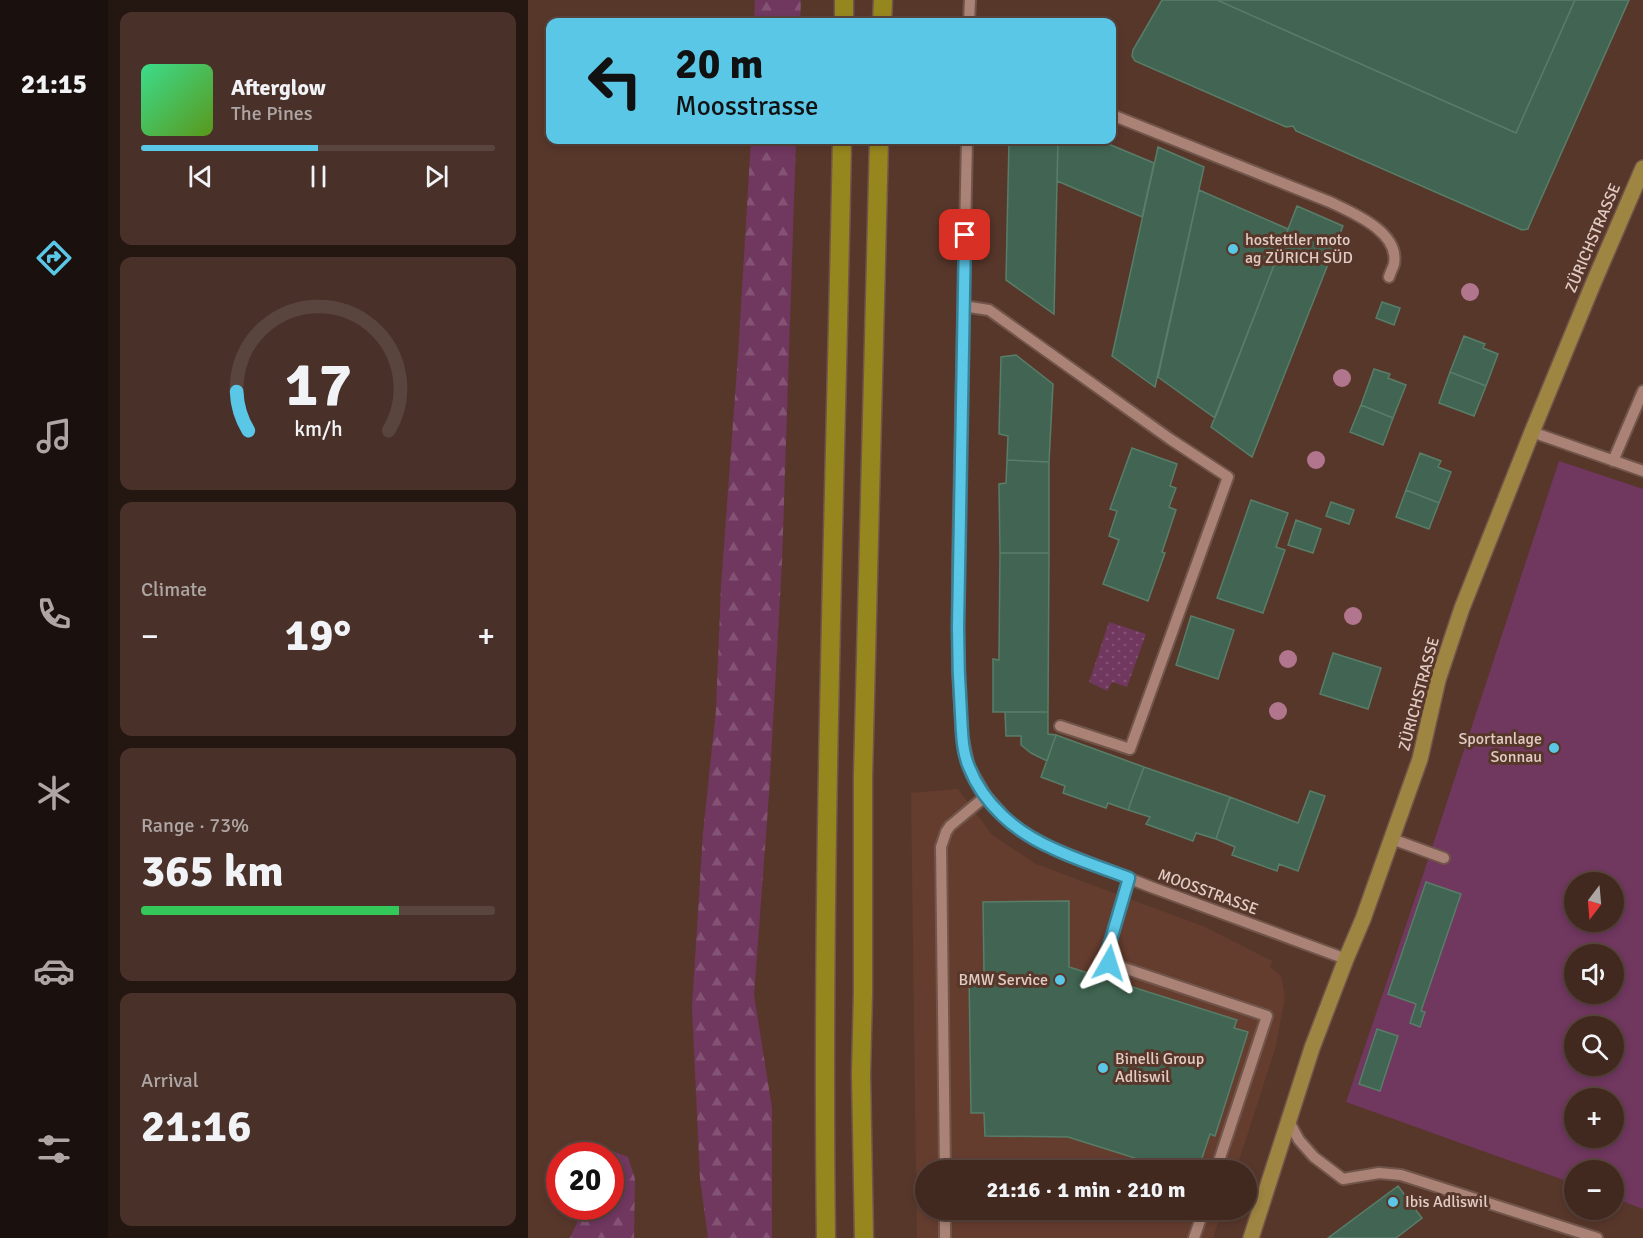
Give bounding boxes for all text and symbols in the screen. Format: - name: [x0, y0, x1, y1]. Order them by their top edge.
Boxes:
- text: 20 m: [675, 39, 764, 90]
- icon: left: [576, 42, 654, 120]
- text: 21:15: [21, 68, 87, 101]
- text: Afterglow: [231, 74, 326, 101]
- text: Moosstrasse: [675, 90, 819, 123]
- text: The Pines: [231, 101, 313, 126]
- icon: previous: [184, 160, 217, 193]
- icon: pause: [302, 160, 335, 193]
- icon: next: [420, 160, 453, 193]
- street label: ZÜRICHSTRASSE: [1561, 180, 1625, 296]
- pin: [939, 209, 990, 260]
- icon: arrive: [948, 218, 981, 251]
- place label: hostettler moto ag ZÜRICH SÜD: [1245, 230, 1353, 268]
- icon: directions: [33, 237, 75, 279]
- marker: hostettler moto ag ZÜRICH SÜD: [1226, 242, 1240, 256]
- text: 17: [284, 346, 352, 423]
- icon: music: [33, 415, 75, 457]
- text: km/h: [294, 416, 342, 442]
- text: Climate: [141, 577, 207, 602]
- icon: phone: [33, 593, 75, 635]
- text: 19°: [285, 608, 351, 663]
- text: −: [141, 616, 159, 657]
- text: +: [477, 616, 495, 657]
- street label: ZÜRICHSTRASSE: [1394, 635, 1444, 753]
- place label: Sportanlage Sonnau: [1458, 729, 1542, 767]
- marker: Sportanlage Sonnau: [1547, 741, 1561, 755]
- icon: climate: [33, 772, 75, 814]
- text: Range · 73%: [141, 813, 249, 838]
- text: 365 km: [141, 844, 284, 899]
- street label: MOOSSTRASSE: [1155, 865, 1261, 919]
- north arrow: [1564, 872, 1624, 932]
- map controls: [1564, 872, 1624, 1220]
- position arrow: [1077, 931, 1141, 995]
- button: sound: [1564, 944, 1624, 1004]
- icon: car: [33, 950, 75, 992]
- place label: BMW Service: [958, 970, 1048, 990]
- marker: BMW Service: [1053, 973, 1067, 987]
- button: search: [1564, 1016, 1624, 1076]
- place label: Binelli Group Adliswil: [1115, 1049, 1204, 1087]
- marker: Binelli Group Adliswil: [1096, 1061, 1110, 1075]
- text: Arrival: [141, 1068, 199, 1093]
- button: +: [1564, 1088, 1624, 1148]
- text: 21:16: [141, 1099, 251, 1154]
- icon: filters: [33, 1128, 75, 1170]
- speed limit sign: 20: [546, 1142, 624, 1220]
- button: −: [1564, 1160, 1624, 1220]
- text: 21:16 · 1 min · 210 m: [986, 1176, 1186, 1203]
- place label: Ibis Adliswil: [1405, 1192, 1488, 1212]
- marker: Ibis Adliswil: [1386, 1195, 1400, 1209]

